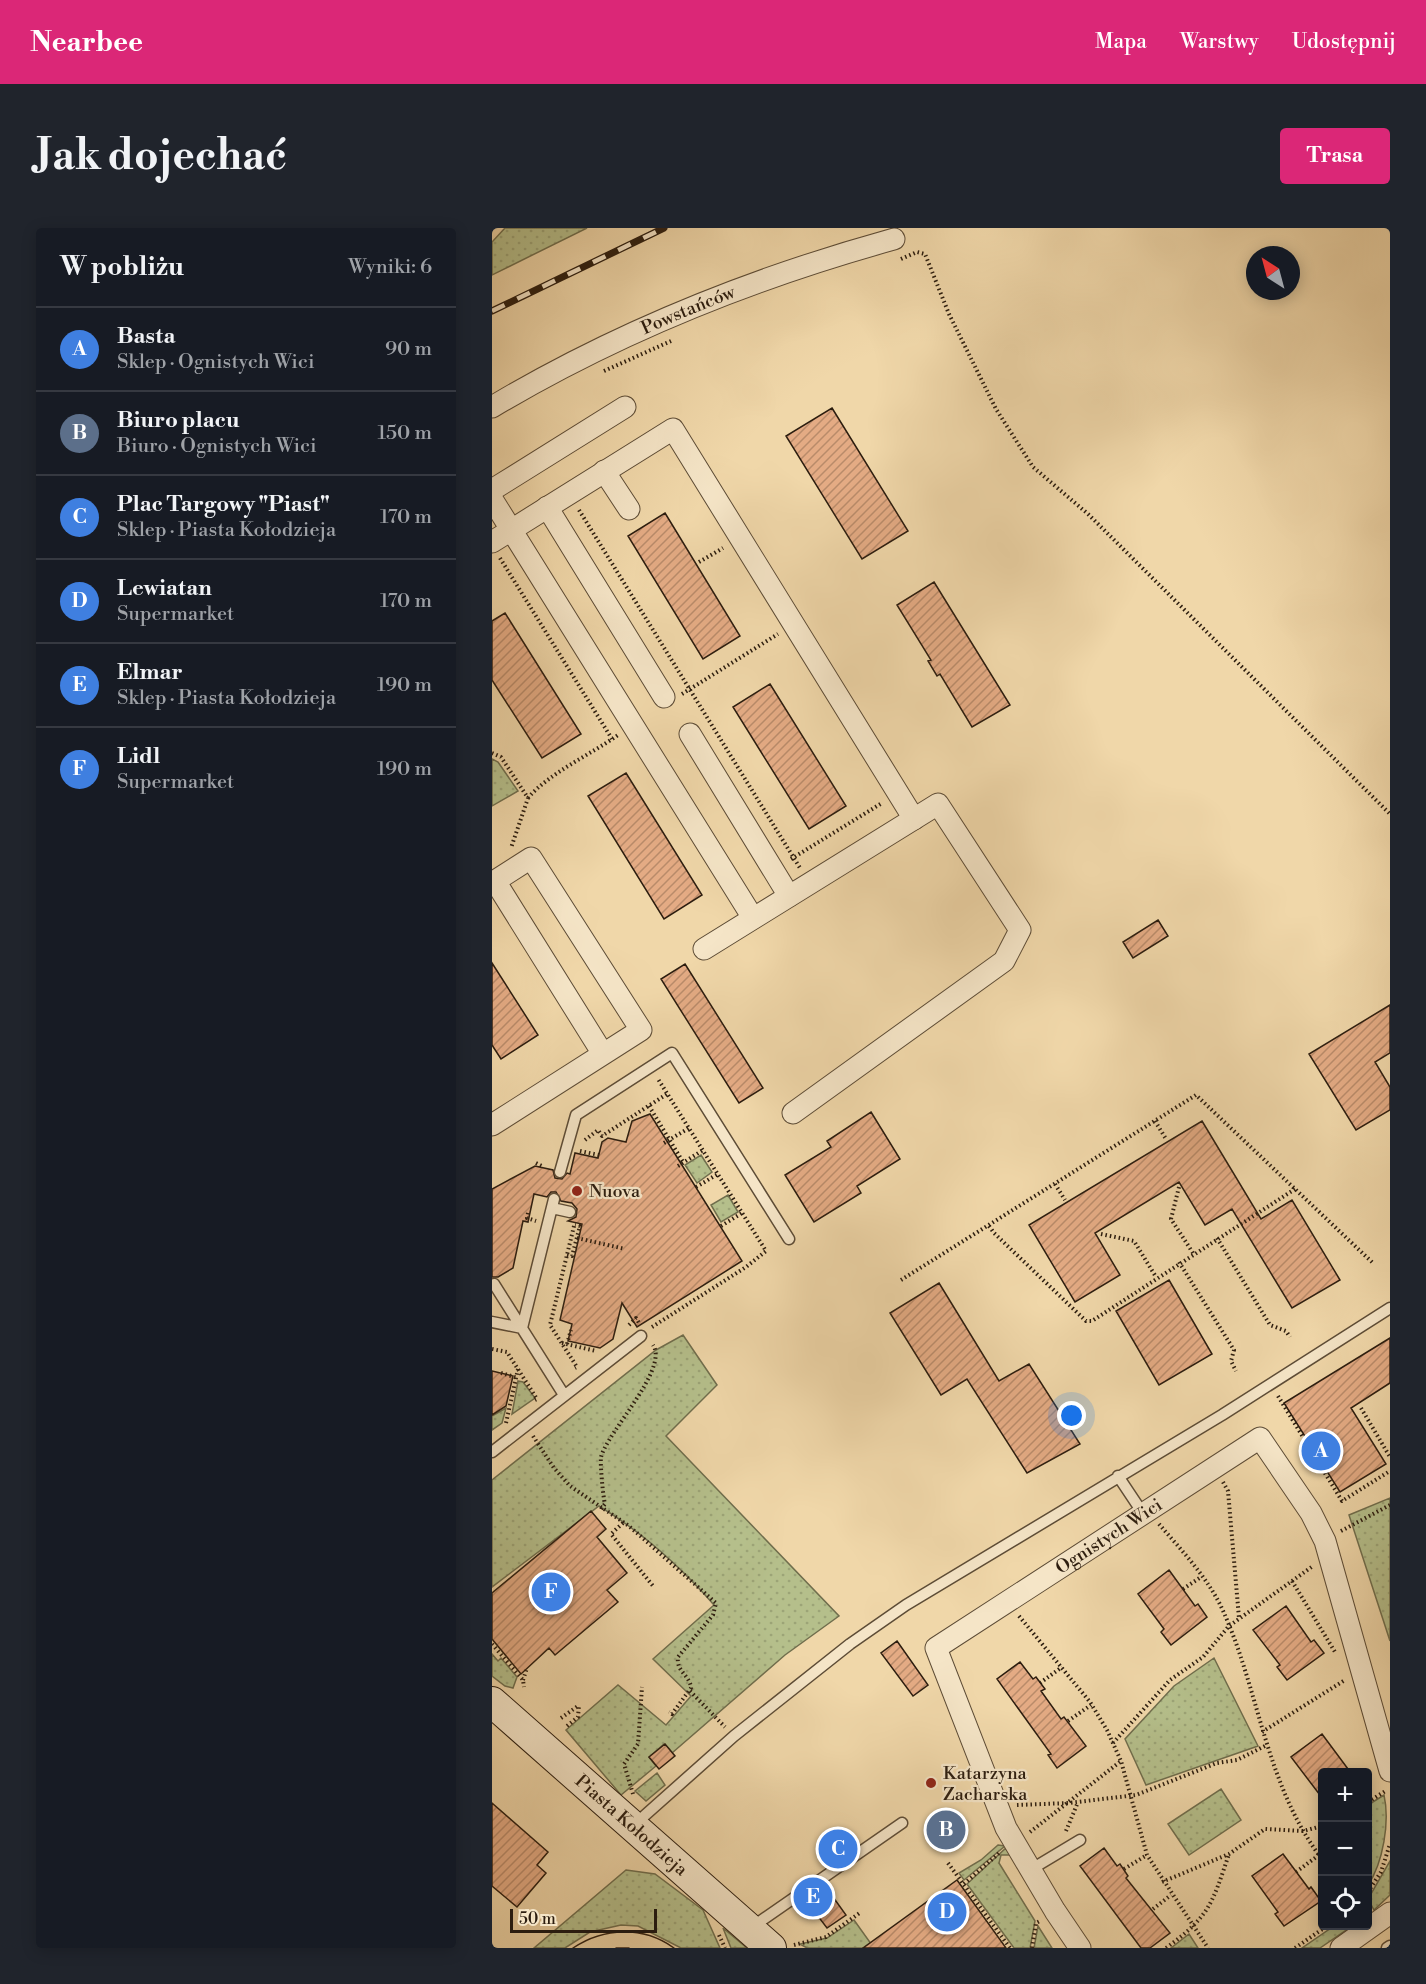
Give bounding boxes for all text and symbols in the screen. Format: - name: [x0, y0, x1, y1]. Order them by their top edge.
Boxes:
- text: Nearbee: [30, 25, 143, 60]
- text: Mapa: [1095, 29, 1147, 55]
- text: Warstwy: [1180, 29, 1259, 55]
- text: Udostępnij: [1292, 29, 1396, 55]
- button: Trasa: [1280, 128, 1390, 184]
- text: Jak dojechać: [36, 130, 287, 183]
- north arrow: [1246, 246, 1300, 300]
- text: W pobliżu: [60, 251, 184, 283]
- text: Wyniki: 6: [348, 255, 432, 280]
- street label: Powstańców: [638, 281, 739, 340]
- text: Basta: [117, 323, 175, 350]
- text: A: [72, 337, 87, 362]
- text: 90 m: [385, 337, 432, 362]
- text: Sklep · Ognistych Wici: [117, 350, 315, 375]
- text: Biuro placu: [117, 407, 240, 434]
- text: B: [72, 421, 87, 446]
- text: 150 m: [377, 421, 432, 446]
- text: Biuro · Ognistych Wici: [117, 434, 317, 459]
- text: Plac Targowy "Piast": [117, 491, 330, 518]
- text: C: [72, 505, 87, 530]
- text: 170 m: [380, 505, 432, 530]
- text: Sklep · Piasta Kołodzieja: [117, 518, 336, 543]
- text: Lewiatan: [117, 575, 212, 602]
- text: D: [72, 589, 87, 614]
- text: 170 m: [380, 589, 432, 614]
- text: Supermarket: [117, 602, 234, 627]
- text: Elmar: [117, 659, 183, 686]
- text: E: [73, 673, 86, 698]
- text: 190 m: [377, 673, 432, 698]
- text: Sklep · Piasta Kołodzieja: [117, 686, 336, 711]
- text: Lidl: [117, 743, 160, 770]
- text: F: [72, 757, 87, 782]
- text: 190 m: [377, 757, 432, 782]
- text: Supermarket: [117, 770, 234, 795]
- place label: Nuova: [589, 1180, 641, 1203]
- marker: Nuova: [570, 1184, 584, 1198]
- your location: [1057, 1401, 1086, 1430]
- pin: A: [1302, 1428, 1340, 1474]
- street label: Ognistych Wici: [1051, 1493, 1167, 1580]
- pin: F: [532, 1570, 570, 1614]
- place label: Katarzyna Zacharska: [943, 1762, 1028, 1806]
- map controls: [1318, 1768, 1372, 1930]
- button: +: [1318, 1768, 1372, 1822]
- street label: Piasta Kołodzieja: [570, 1770, 693, 1882]
- marker: Katarzyna Zacharska: [924, 1776, 938, 1790]
- pin: B: [926, 1808, 966, 1852]
- button: −: [1318, 1822, 1372, 1876]
- pin: C: [818, 1826, 858, 1872]
- pin: E: [794, 1874, 832, 1920]
- button: locate: [1318, 1876, 1372, 1930]
- pin: D: [928, 1890, 966, 1934]
- scale bar: [510, 1906, 657, 1934]
- text: 50 m: [519, 1909, 556, 1929]

